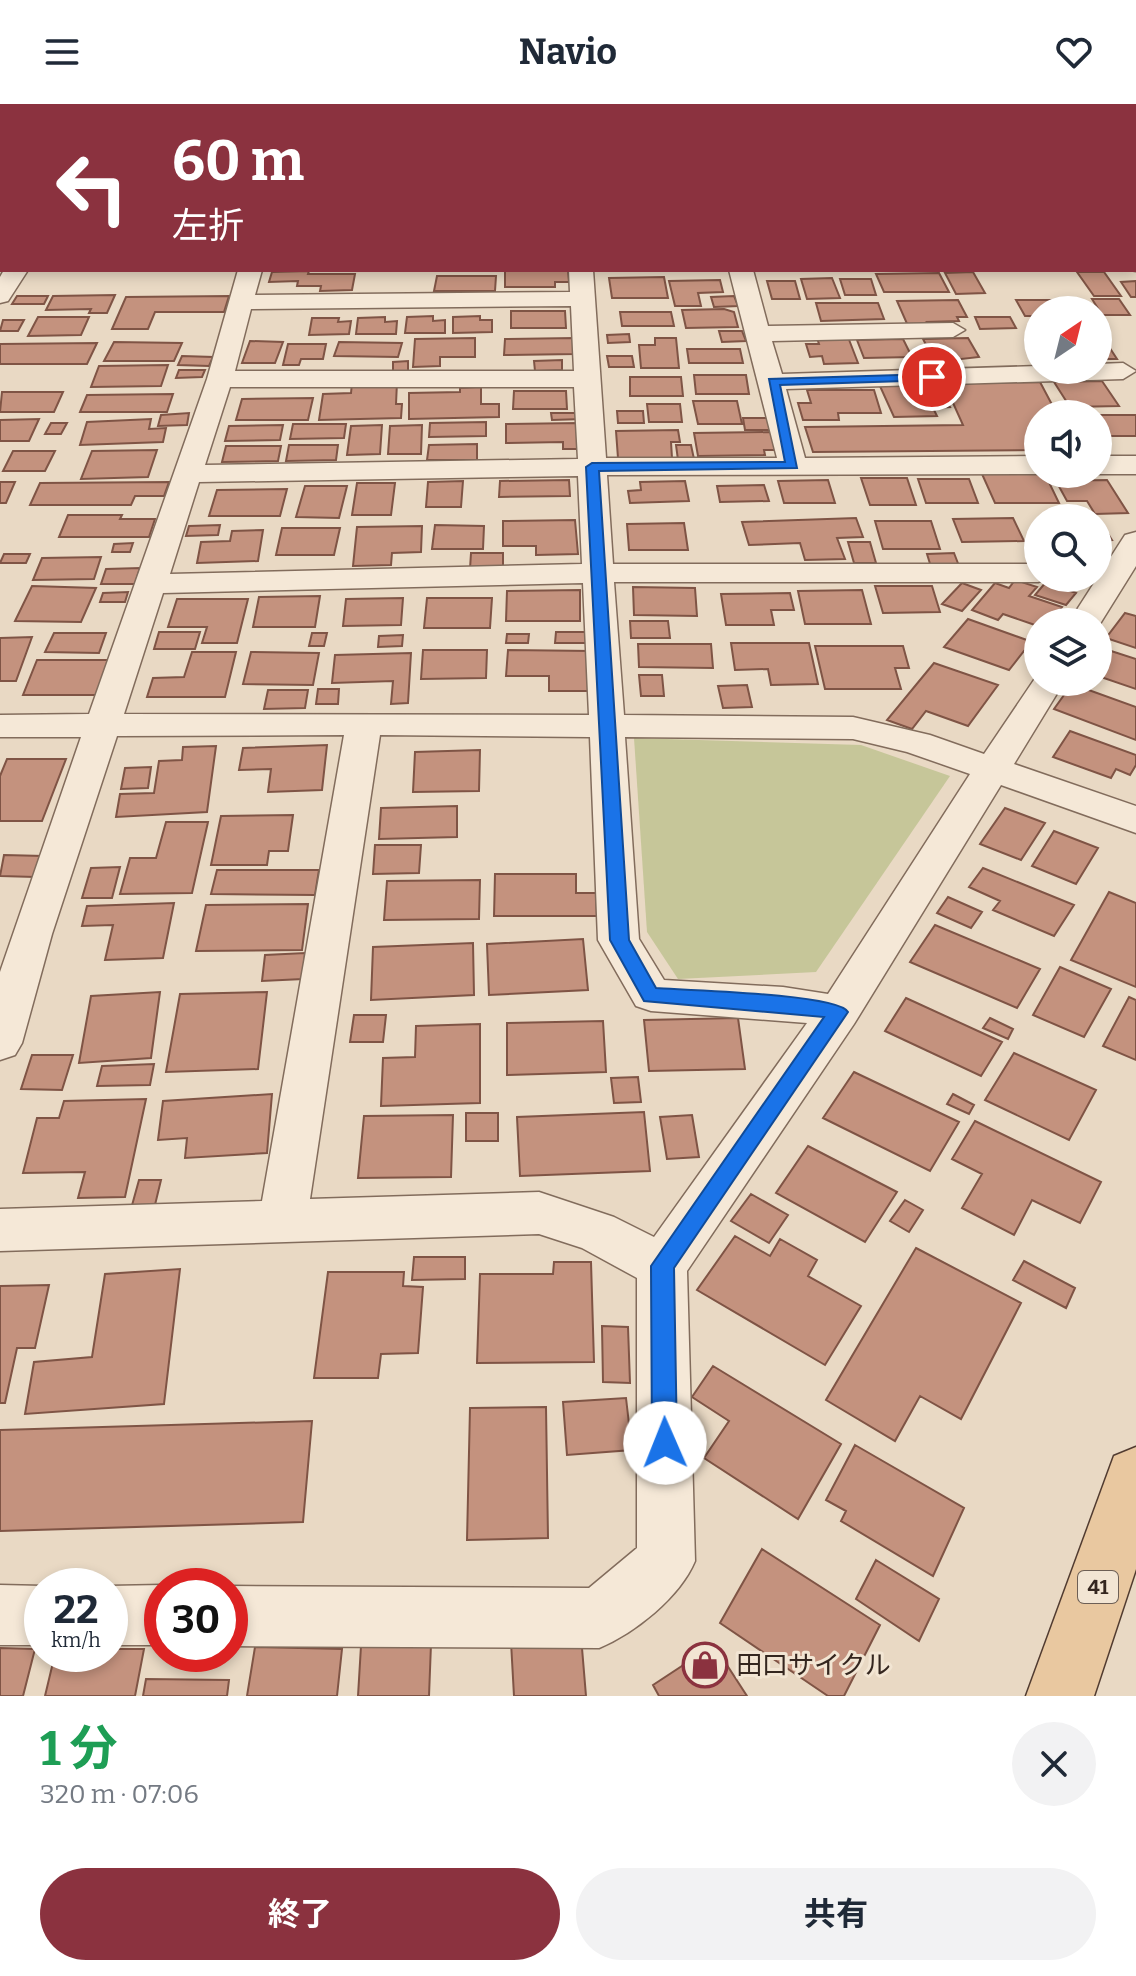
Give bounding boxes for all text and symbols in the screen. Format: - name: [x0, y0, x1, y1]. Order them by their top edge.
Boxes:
- icon: menu: [40, 30, 84, 74]
- text: Navio: [519, 30, 617, 74]
- icon: heart: [1052, 30, 1096, 74]
- text: 60 m: [172, 128, 304, 195]
- icon: left: [40, 136, 144, 240]
- text: 左折: [172, 204, 244, 248]
- north arrow: [1024, 296, 1112, 384]
- map controls: [1024, 296, 1112, 696]
- pin: [898, 343, 966, 411]
- icon: arrive: [910, 355, 954, 399]
- button: sound: [1024, 400, 1112, 488]
- button: search: [1024, 504, 1112, 592]
- button: layers: [1024, 608, 1112, 696]
- position arrow: [623, 1401, 707, 1485]
- speed limit sign: 30: [144, 1568, 248, 1672]
- road number: 41: [1078, 1571, 1118, 1603]
- text: 22: [53, 1586, 99, 1634]
- text: km/h: [51, 1628, 101, 1652]
- shop icon: 田口サイクル: [681, 1641, 729, 1689]
- place label: 田口サイクル: [736, 1650, 891, 1681]
- text: 1 分: [40, 1720, 117, 1778]
- button: close: [1012, 1722, 1096, 1806]
- text: 320 m · 07:06: [40, 1779, 199, 1810]
- button: 終了: [40, 1868, 560, 1960]
- button: 共有: [576, 1868, 1096, 1960]

